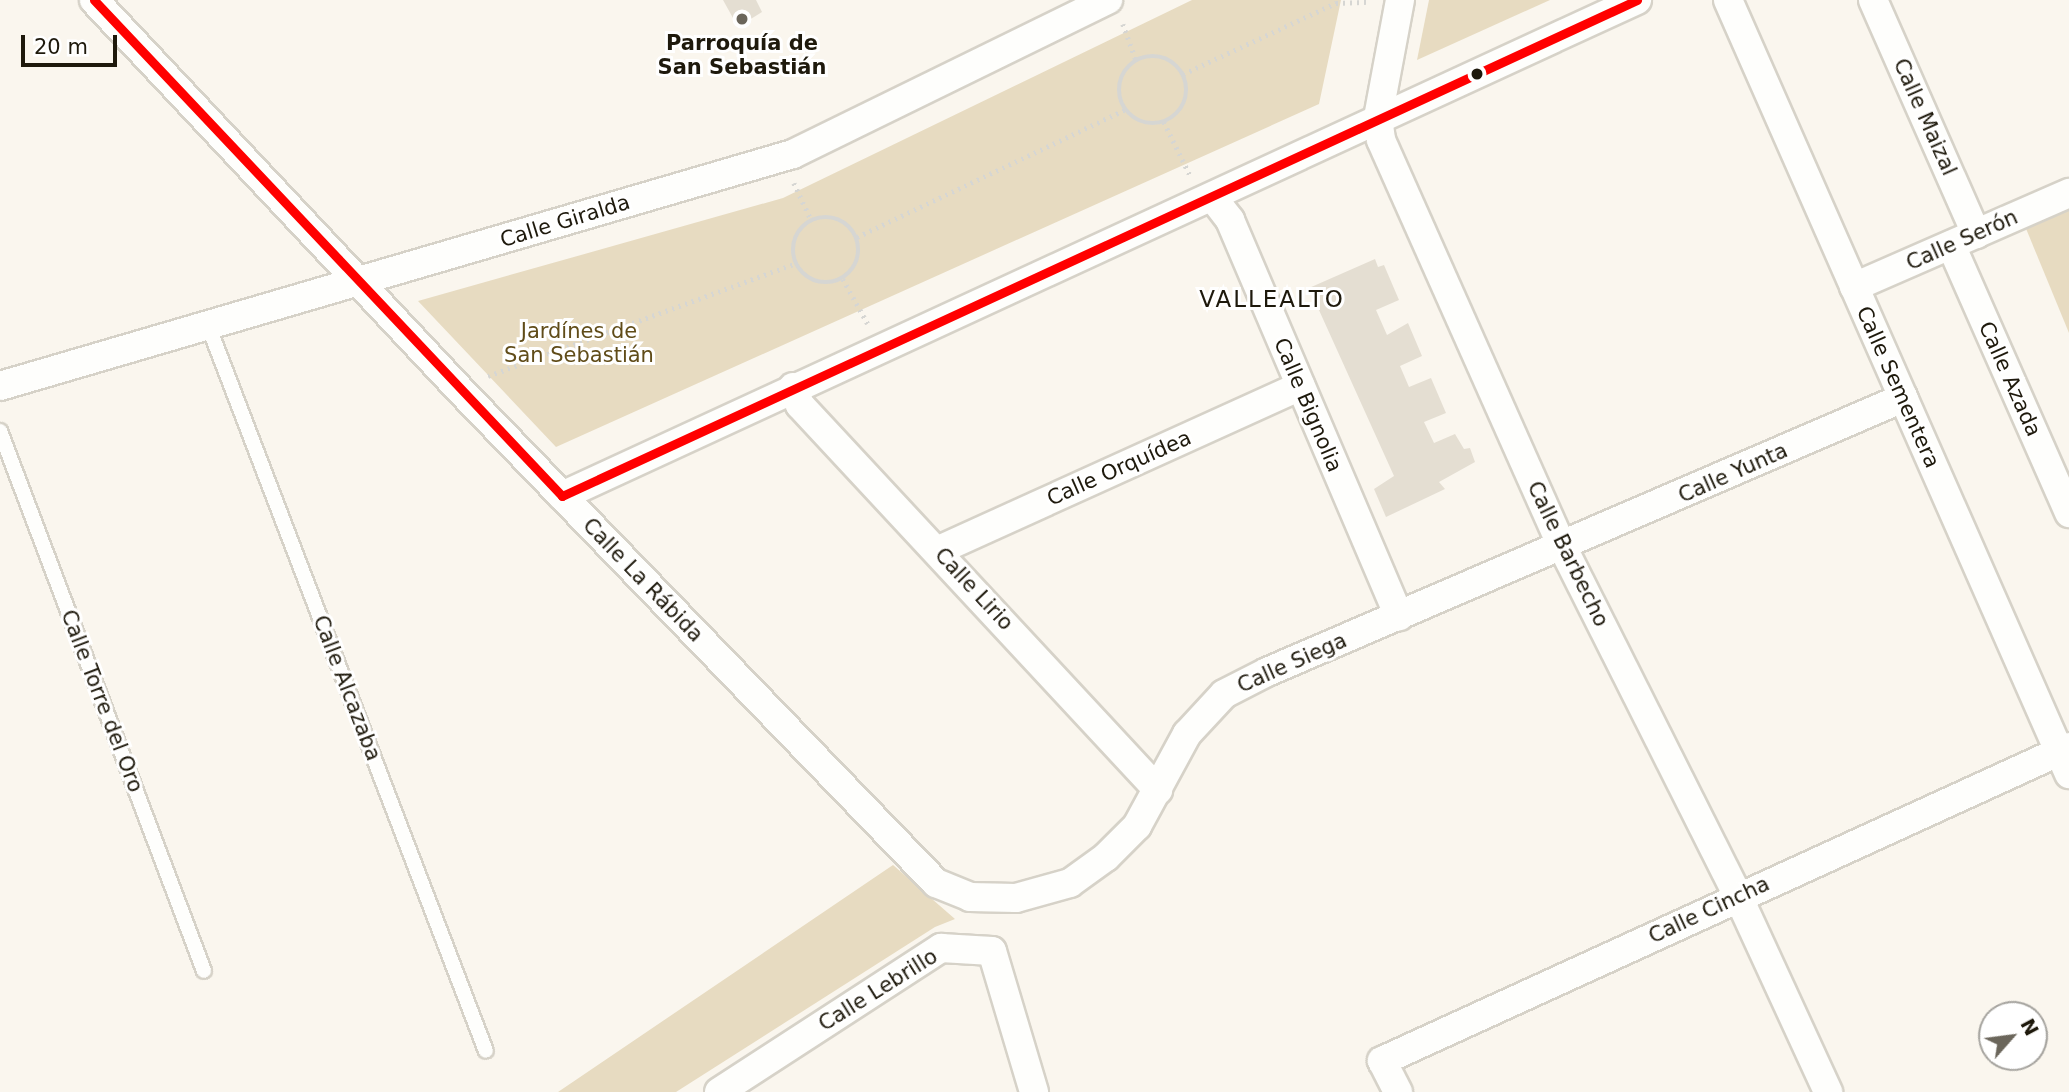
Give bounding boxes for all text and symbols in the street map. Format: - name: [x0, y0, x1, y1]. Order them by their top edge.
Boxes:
- marker: Parroquía de San Sebastián: [734, 11, 750, 27]
- scale bar: [24, 21, 121, 65]
- place label: Parroquía de San Sebastián: [658, 30, 826, 80]
- text: 20 m: [34, 35, 88, 59]
- street label: Calle Maizal: [1888, 55, 1962, 179]
- unlabelled marker: [1470, 67, 1484, 81]
- street label: Calle Giralda: [497, 189, 633, 253]
- street label: Calle Serón: [1902, 204, 2022, 276]
- district label: VALLEALTO: [1200, 285, 1344, 313]
- street label: Calle Sementera: [1851, 302, 1945, 472]
- park label: Jardínes de San Sebastián: [504, 318, 654, 368]
- street label: Calle Azada: [1973, 318, 2047, 440]
- street label: Calle Bignolia: [1268, 334, 1348, 476]
- street label: Calle Orquídea: [1043, 425, 1195, 511]
- street label: Calle Yunta: [1674, 438, 1792, 508]
- street label: Calle Barbecho: [1522, 477, 1614, 631]
- street label: Calle La Rábida: [578, 513, 708, 647]
- street label: Calle Lirio: [929, 543, 1019, 635]
- street label: Calle Torre del Oro: [56, 606, 148, 796]
- street label: Calle Alcazaba: [308, 612, 386, 764]
- street label: Calle Siega: [1233, 628, 1351, 698]
- street label: Calle Cincha: [1645, 871, 1773, 949]
- street label: Calle Lebrillo: [814, 943, 942, 1037]
- north arrow: [1978, 1001, 2048, 1071]
- text: N: [2016, 1015, 2043, 1039]

